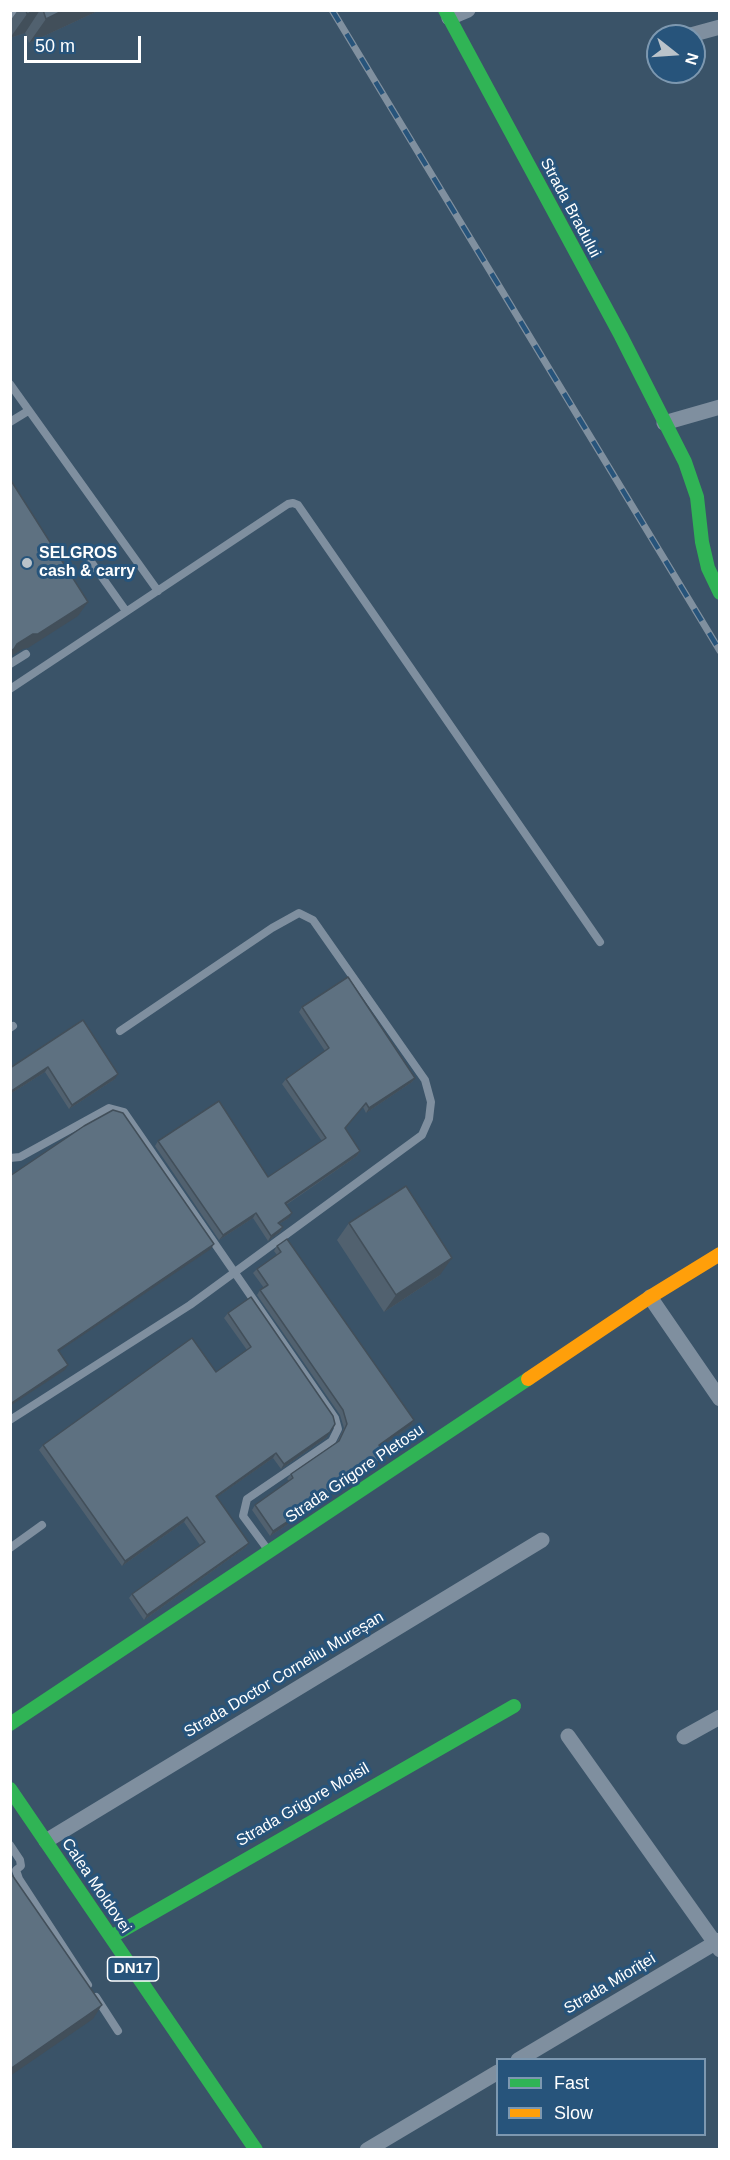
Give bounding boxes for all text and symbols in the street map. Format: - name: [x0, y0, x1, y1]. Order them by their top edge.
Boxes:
- scale bar: [27, 24, 144, 62]
- north arrow: [646, 24, 706, 84]
- text: 50 m: [35, 36, 75, 56]
- text: N: [682, 51, 702, 67]
- street label: Strada Bradului: [536, 155, 604, 261]
- place label: SELGROS cash & carry: [39, 544, 135, 582]
- marker: SELGROS cash & carry: [20, 556, 34, 570]
- street label: Strada Grigore Pletosu: [282, 1421, 428, 1527]
- street label: Strada Doctor Corneliu Mureșan: [181, 1608, 387, 1742]
- street label: Strada Grigore Moisil: [233, 1759, 373, 1851]
- street label: Calea Moldovei: [57, 1835, 135, 1937]
- street label: Strada Mioriței: [561, 1949, 659, 2019]
- road number: DN17: [108, 1957, 158, 1981]
- legend: [496, 2058, 706, 2136]
- text: Fast: [554, 2073, 589, 2093]
- text: Slow: [554, 2103, 593, 2123]

